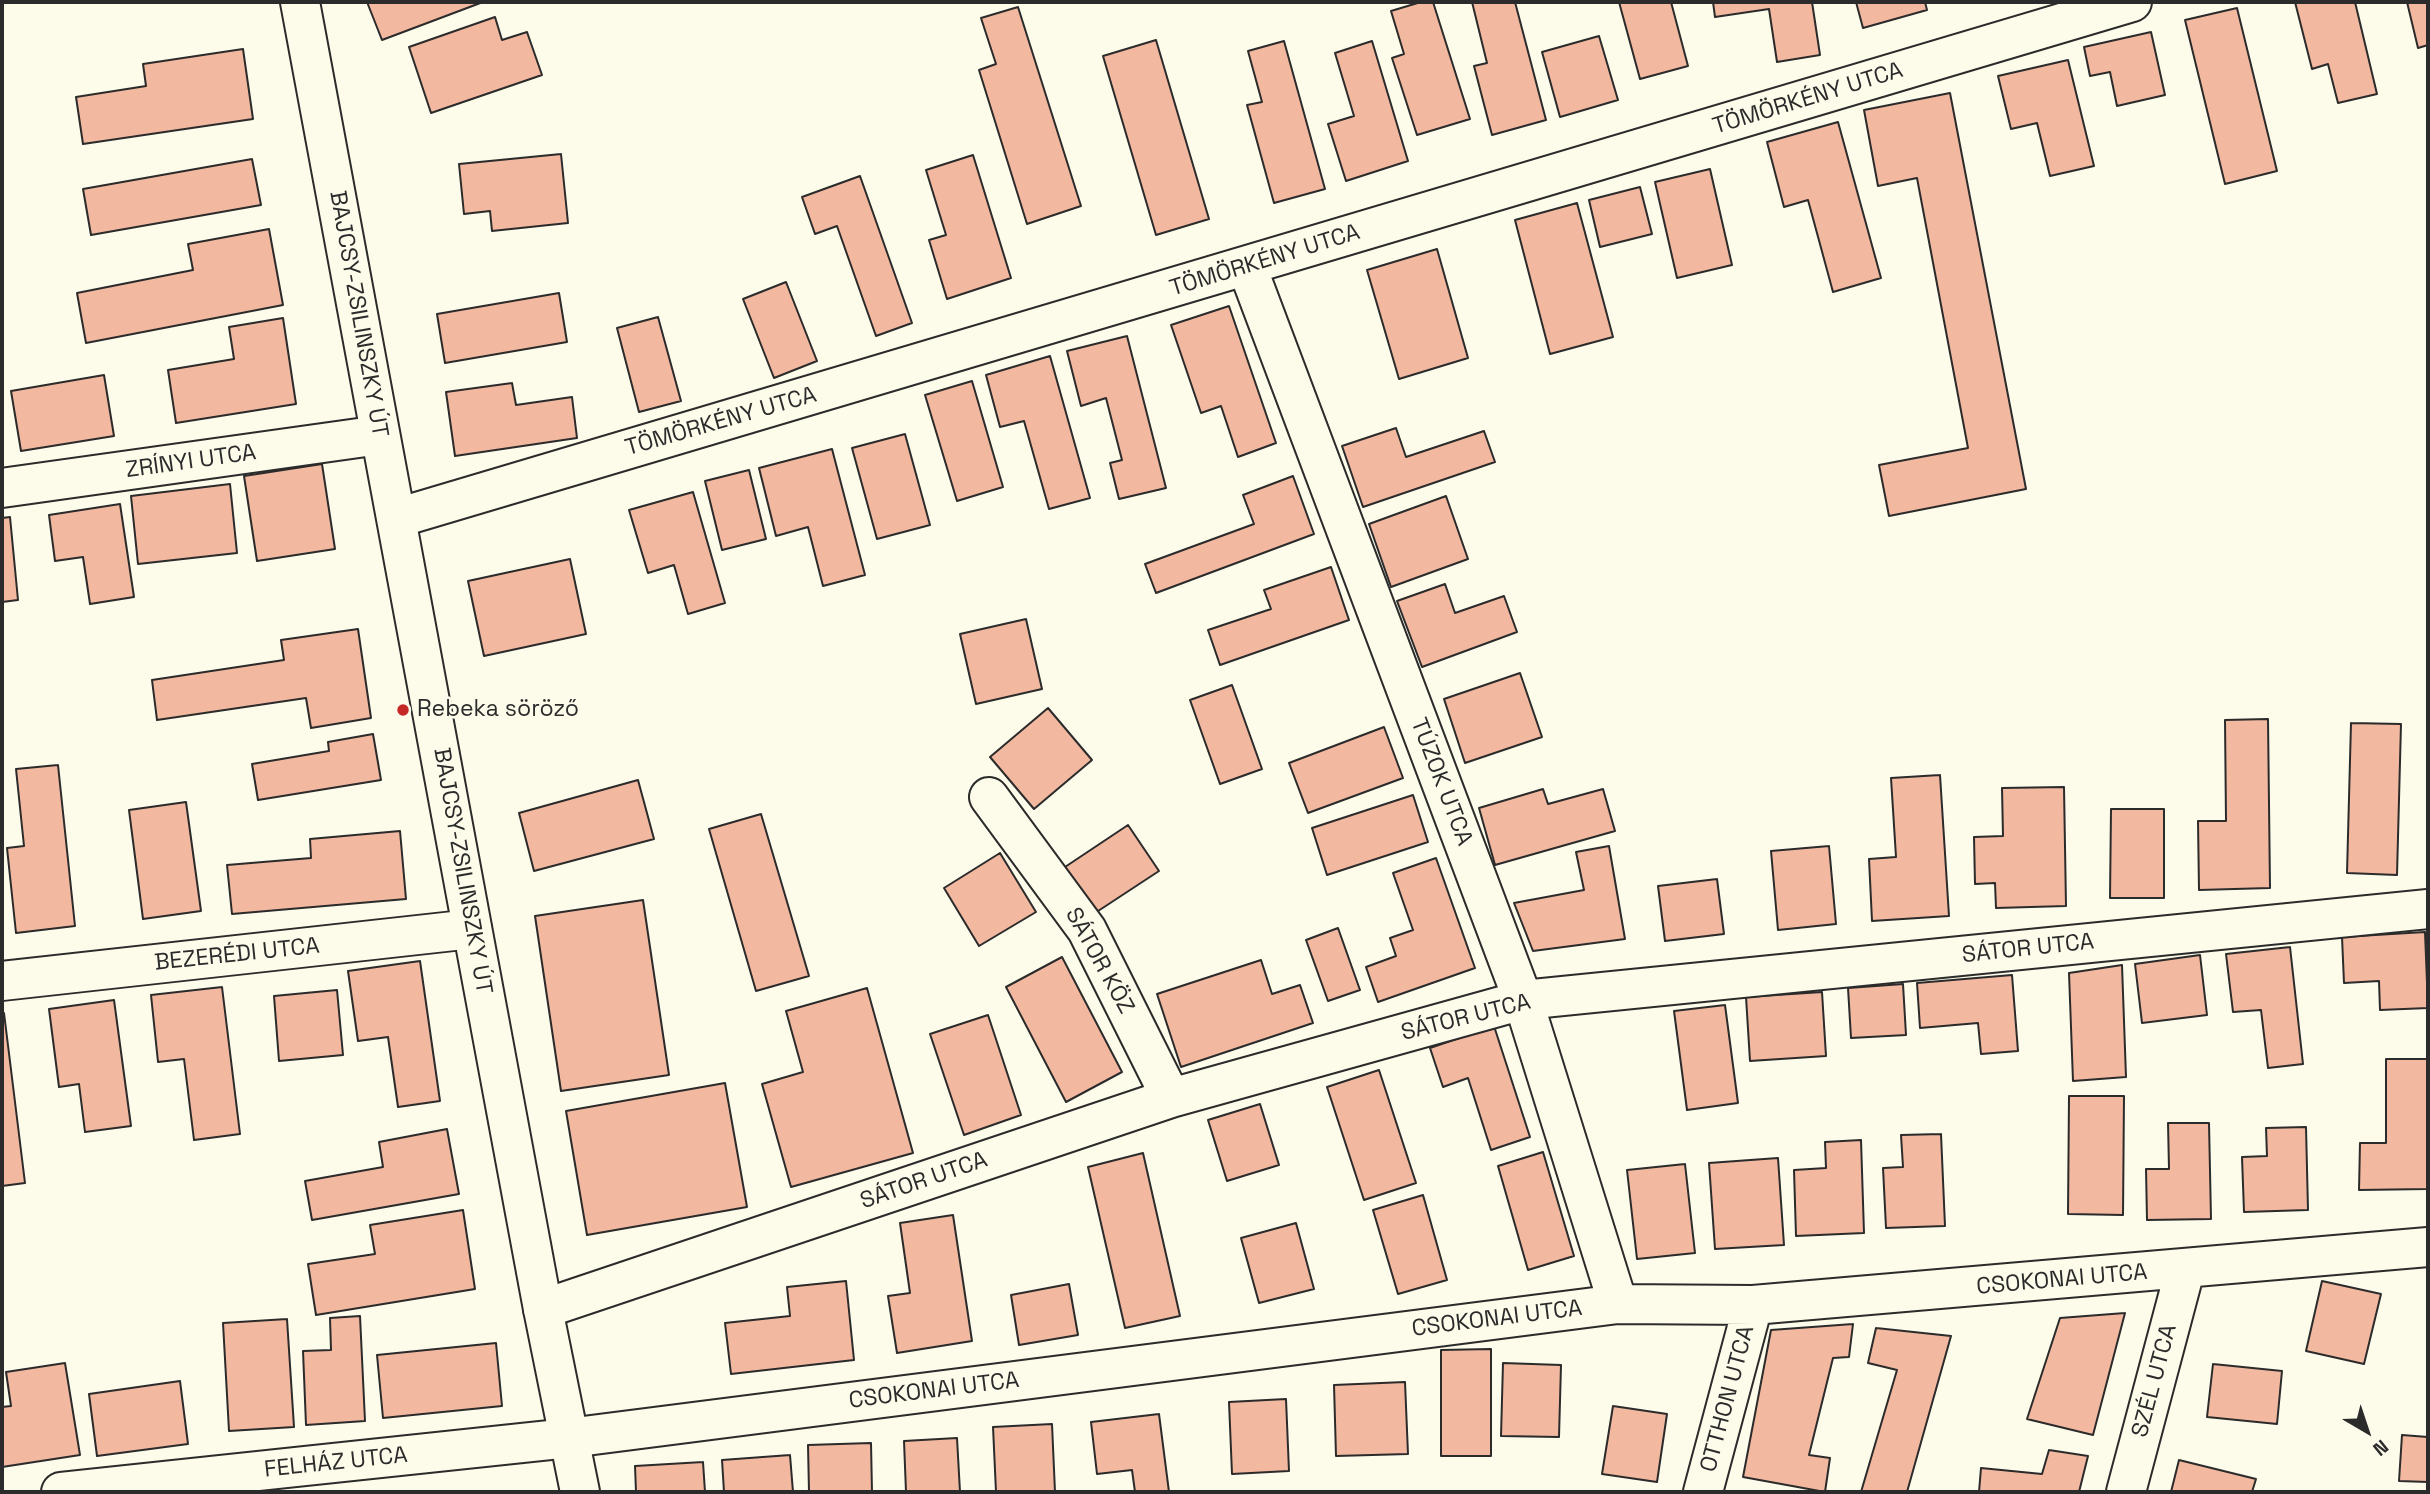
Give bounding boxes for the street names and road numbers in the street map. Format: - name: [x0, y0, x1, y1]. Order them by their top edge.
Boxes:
- street label: TÖMÖRKÉNY UTCA: [1710, 57, 1906, 141]
- street label: BAJCSY-ZSILINSZKY ÚT: [323, 189, 393, 439]
- street label: TÖMÖRKÉNY UTCA: [1167, 219, 1363, 303]
- street label: TÖMÖRKÉNY UTCA: [622, 382, 820, 462]
- street label: ZRÍNYI UTCA: [124, 439, 258, 485]
- street label: TÚZOK UTCA: [1404, 714, 1478, 850]
- street label: BAJCSY-ZSILINSZKY ÚT: [427, 746, 497, 996]
- street label: SÁTOR KÖZ: [1059, 903, 1139, 1019]
- street label: SÁTOR UTCA: [1961, 928, 2095, 970]
- street label: BEZERÉDI UTCA: [153, 933, 321, 977]
- street label: SÁTOR UTCA: [1398, 989, 1534, 1047]
- street label: SÁTOR UTCA: [857, 1146, 991, 1216]
- street label: CSOKONAI UTCA: [1975, 1259, 2149, 1301]
- street label: CSOKONAI UTCA: [1410, 1295, 1584, 1343]
- street label: SZÉL UTCA: [2127, 1321, 2183, 1441]
- street label: OTTHON UTCA: [1695, 1323, 1761, 1475]
- street label: CSOKONAI UTCA: [847, 1367, 1021, 1415]
- street label: FELHÁZ UTCA: [263, 1442, 409, 1484]

